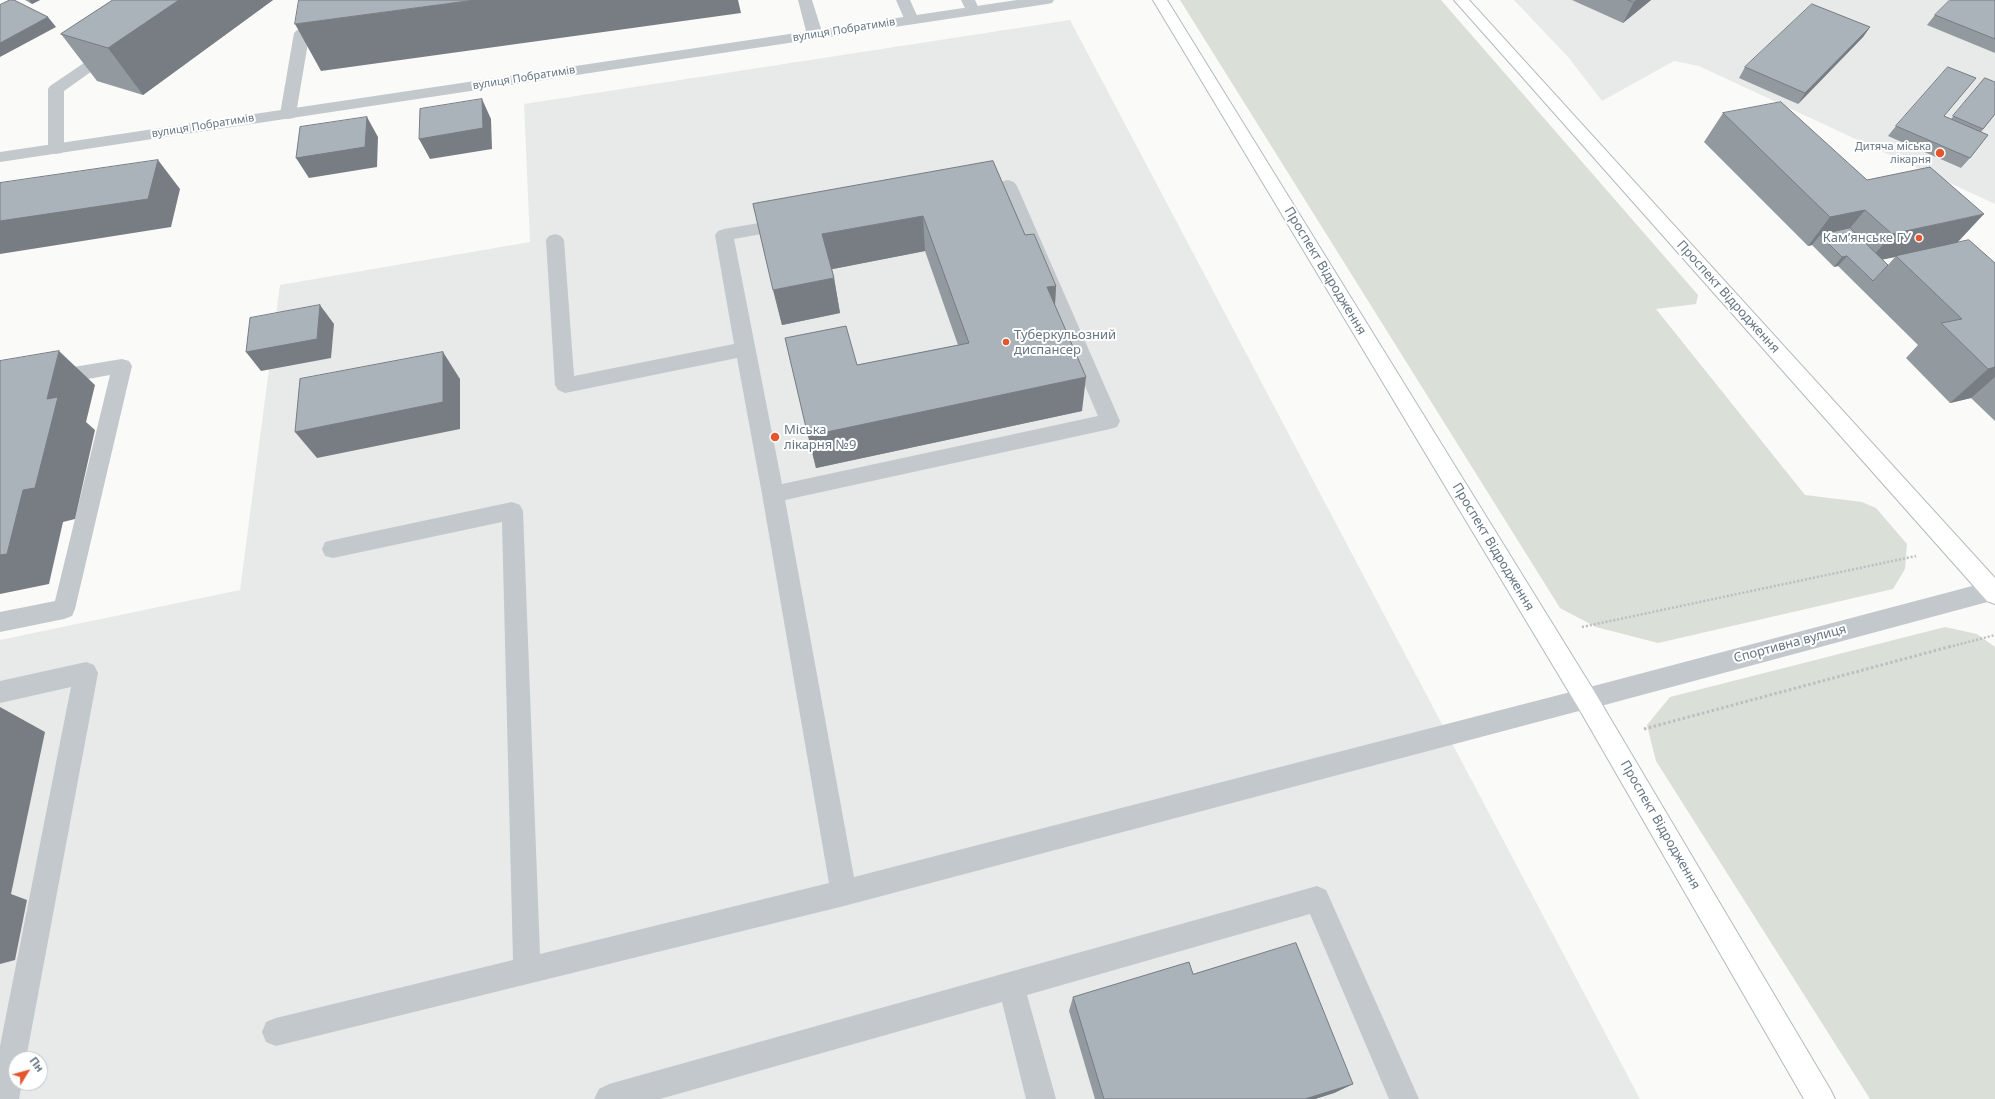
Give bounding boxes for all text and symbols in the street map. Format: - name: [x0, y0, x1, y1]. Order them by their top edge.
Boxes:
- street label: вулиця Побратимів: [792, 15, 896, 45]
- street label: вулиця Побратимів: [472, 63, 576, 93]
- street label: вулиця Побратимів: [151, 111, 255, 141]
- place label: Дитяча міська лікарня: [1855, 140, 1931, 166]
- marker: Дитяча міська лікарня: [1934, 147, 1946, 159]
- street label: Проспект Відродження: [1281, 204, 1369, 338]
- place label: Кам’янське ГУ: [1823, 230, 1911, 246]
- marker: Кам’янське ГУ: [1914, 233, 1924, 243]
- street label: Проспект Відродження: [1673, 237, 1783, 357]
- place label: Туберкульозний диспансер: [1014, 327, 1116, 358]
- marker: Туберкульозний диспансер: [1001, 337, 1011, 347]
- place label: Міська лікарня №9: [784, 422, 856, 453]
- marker: Міська лікарня №9: [769, 431, 781, 443]
- street label: Проспект Відродження: [1449, 480, 1537, 614]
- street label: Спортивна вулиця: [1732, 621, 1848, 667]
- street label: Проспект Відродження: [1617, 758, 1703, 892]
- north arrow: [8, 1051, 48, 1091]
- text: Пн: [26, 1053, 48, 1075]

